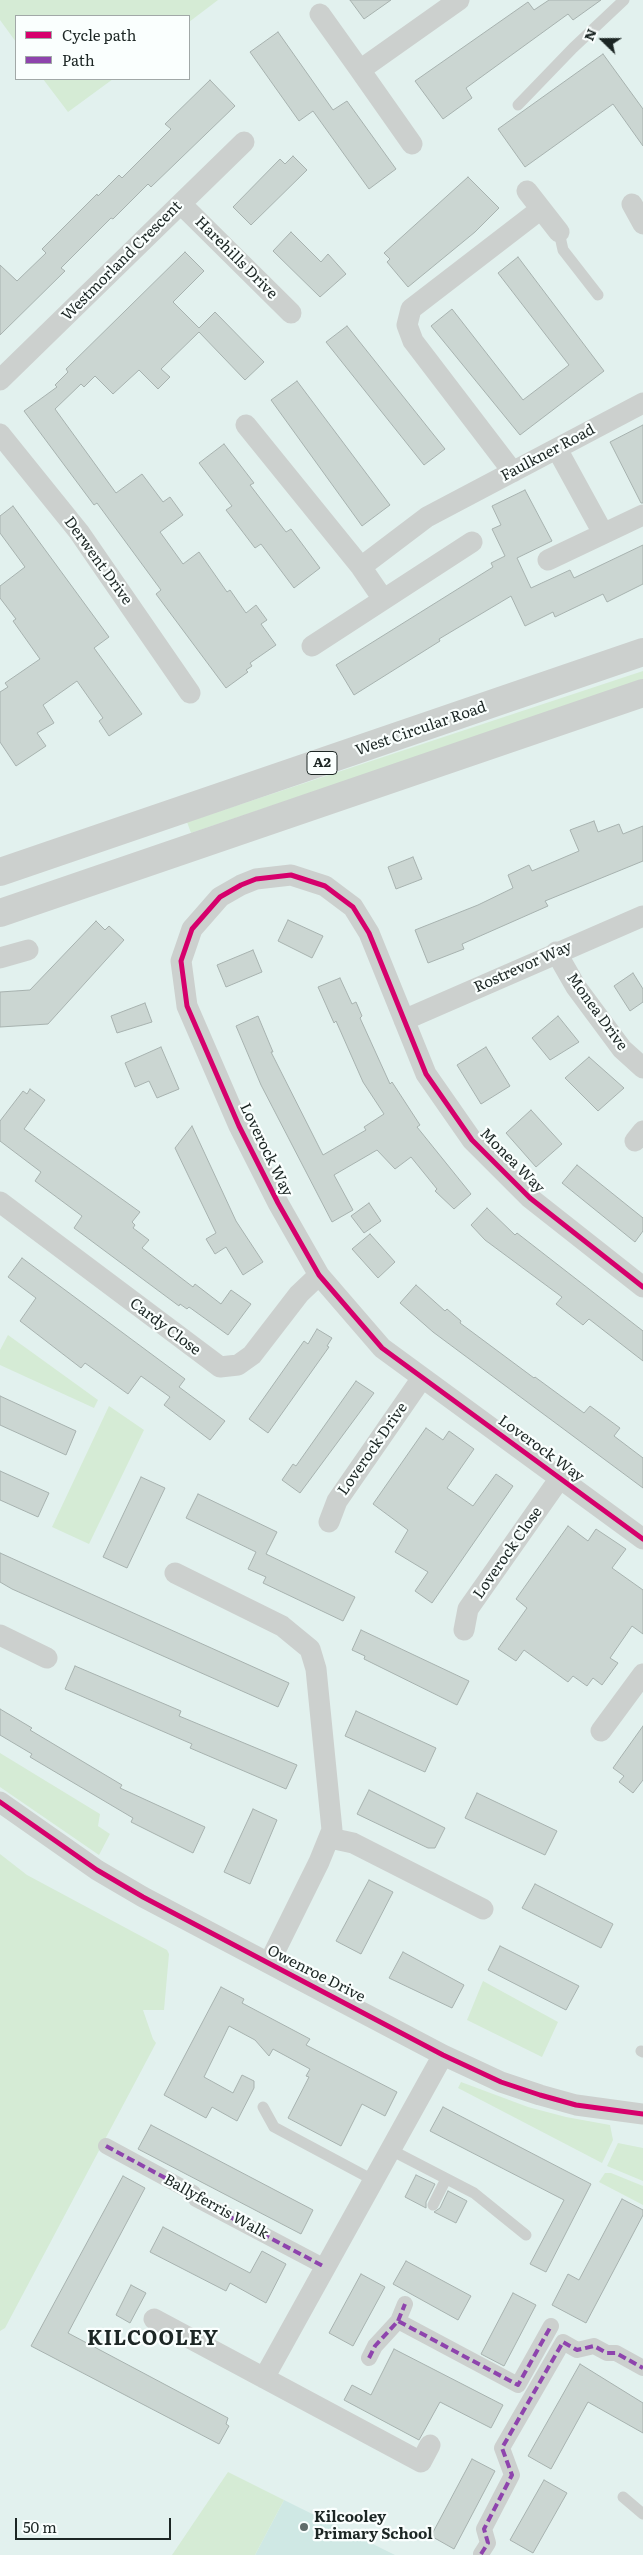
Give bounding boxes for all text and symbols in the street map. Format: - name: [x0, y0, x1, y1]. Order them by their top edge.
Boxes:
- legend: [15, 15, 190, 80]
- north arrow: [578, 15, 628, 65]
- text: Cycle path: [62, 23, 136, 46]
- text: N: [578, 25, 601, 44]
- text: Path: [62, 48, 95, 71]
- street label: Westmorland Crescent: [58, 197, 186, 325]
- street label: Harehills Drive: [191, 213, 281, 303]
- street label: Faulkner Road: [498, 421, 598, 485]
- street label: Derwent Drive: [60, 513, 136, 609]
- street label: West Circular Road: [353, 698, 489, 760]
- road number: A2: [307, 751, 337, 774]
- street label: Rostrevor Way: [471, 937, 575, 997]
- street label: Monea Drive: [563, 970, 631, 1054]
- street label: Loverock Way: [236, 1100, 296, 1200]
- street label: Monea Way: [476, 1125, 548, 1197]
- street label: Cardy Close: [126, 1295, 204, 1359]
- street label: Loverock Drive: [334, 1399, 412, 1499]
- street label: Loverock Way: [495, 1412, 587, 1486]
- street label: Loverock Close: [470, 1504, 546, 1602]
- street label: Owenroe Drive: [264, 1942, 368, 2006]
- street label: Ballyferris Walk: [161, 2171, 271, 2243]
- district label: KILCOOLEY: [86, 2327, 220, 2351]
- scale bar: [18, 2508, 174, 2540]
- place label: Kilcooley Primary School: [314, 2509, 433, 2544]
- text: 50 m: [23, 2515, 57, 2538]
- marker: Kilcooley Primary School: [298, 2521, 310, 2533]

